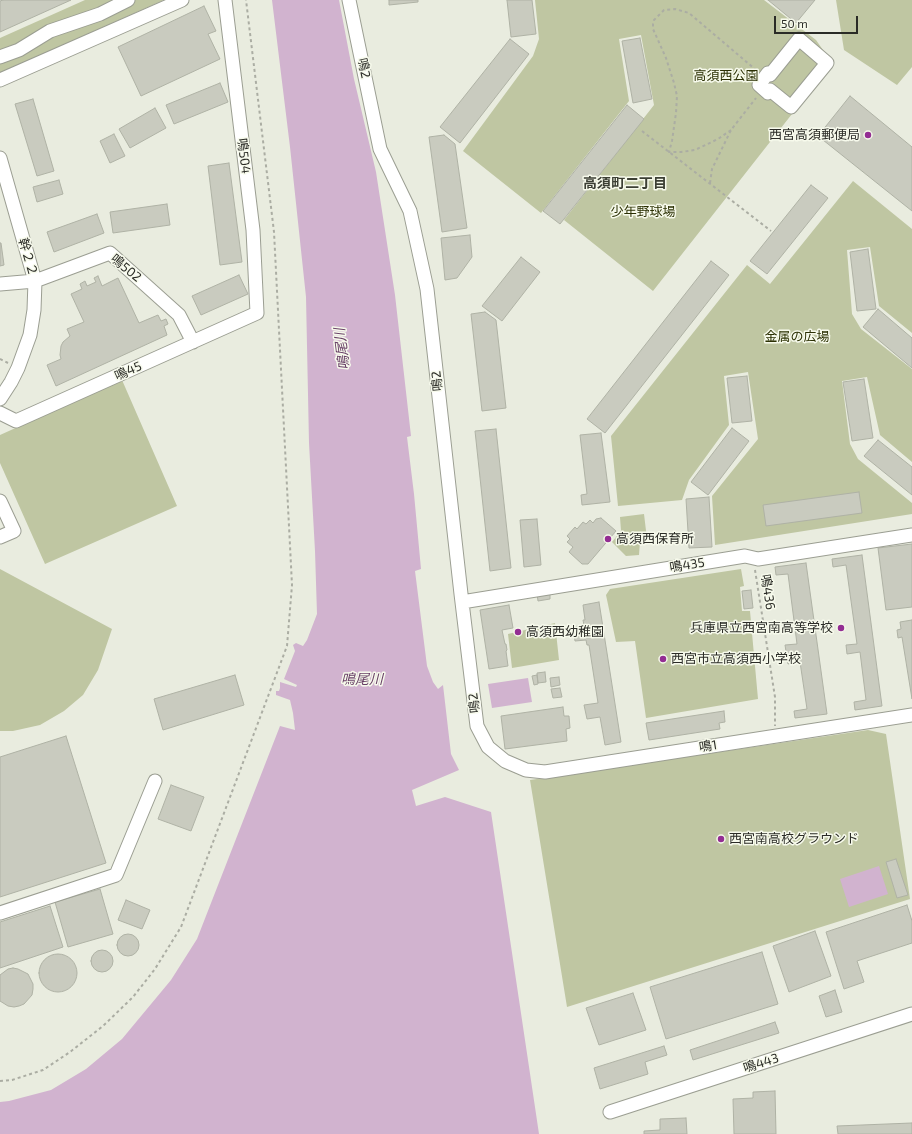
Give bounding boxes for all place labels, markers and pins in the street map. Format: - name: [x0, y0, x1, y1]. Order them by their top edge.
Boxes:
- place label: 西宮高須郵便局: [769, 127, 860, 143]
- marker: 西宮高須郵便局: [863, 130, 873, 140]
- place label: 高須西保育所: [616, 531, 694, 547]
- marker: 高須西保育所: [603, 534, 613, 544]
- place label: 兵庫県立西宮南高等学校: [690, 620, 833, 636]
- marker: 兵庫県立西宮南高等学校: [836, 623, 846, 633]
- place label: 高須西幼稚園: [526, 624, 604, 640]
- marker: 高須西幼稚園: [513, 627, 523, 637]
- place label: 西宮市立高須西小学校: [671, 651, 801, 667]
- marker: 西宮市立高須西小学校: [658, 654, 668, 664]
- place label: 西宮南高校グラウンド: [729, 831, 859, 847]
- marker: 西宮南高校グラウンド: [716, 834, 726, 844]

